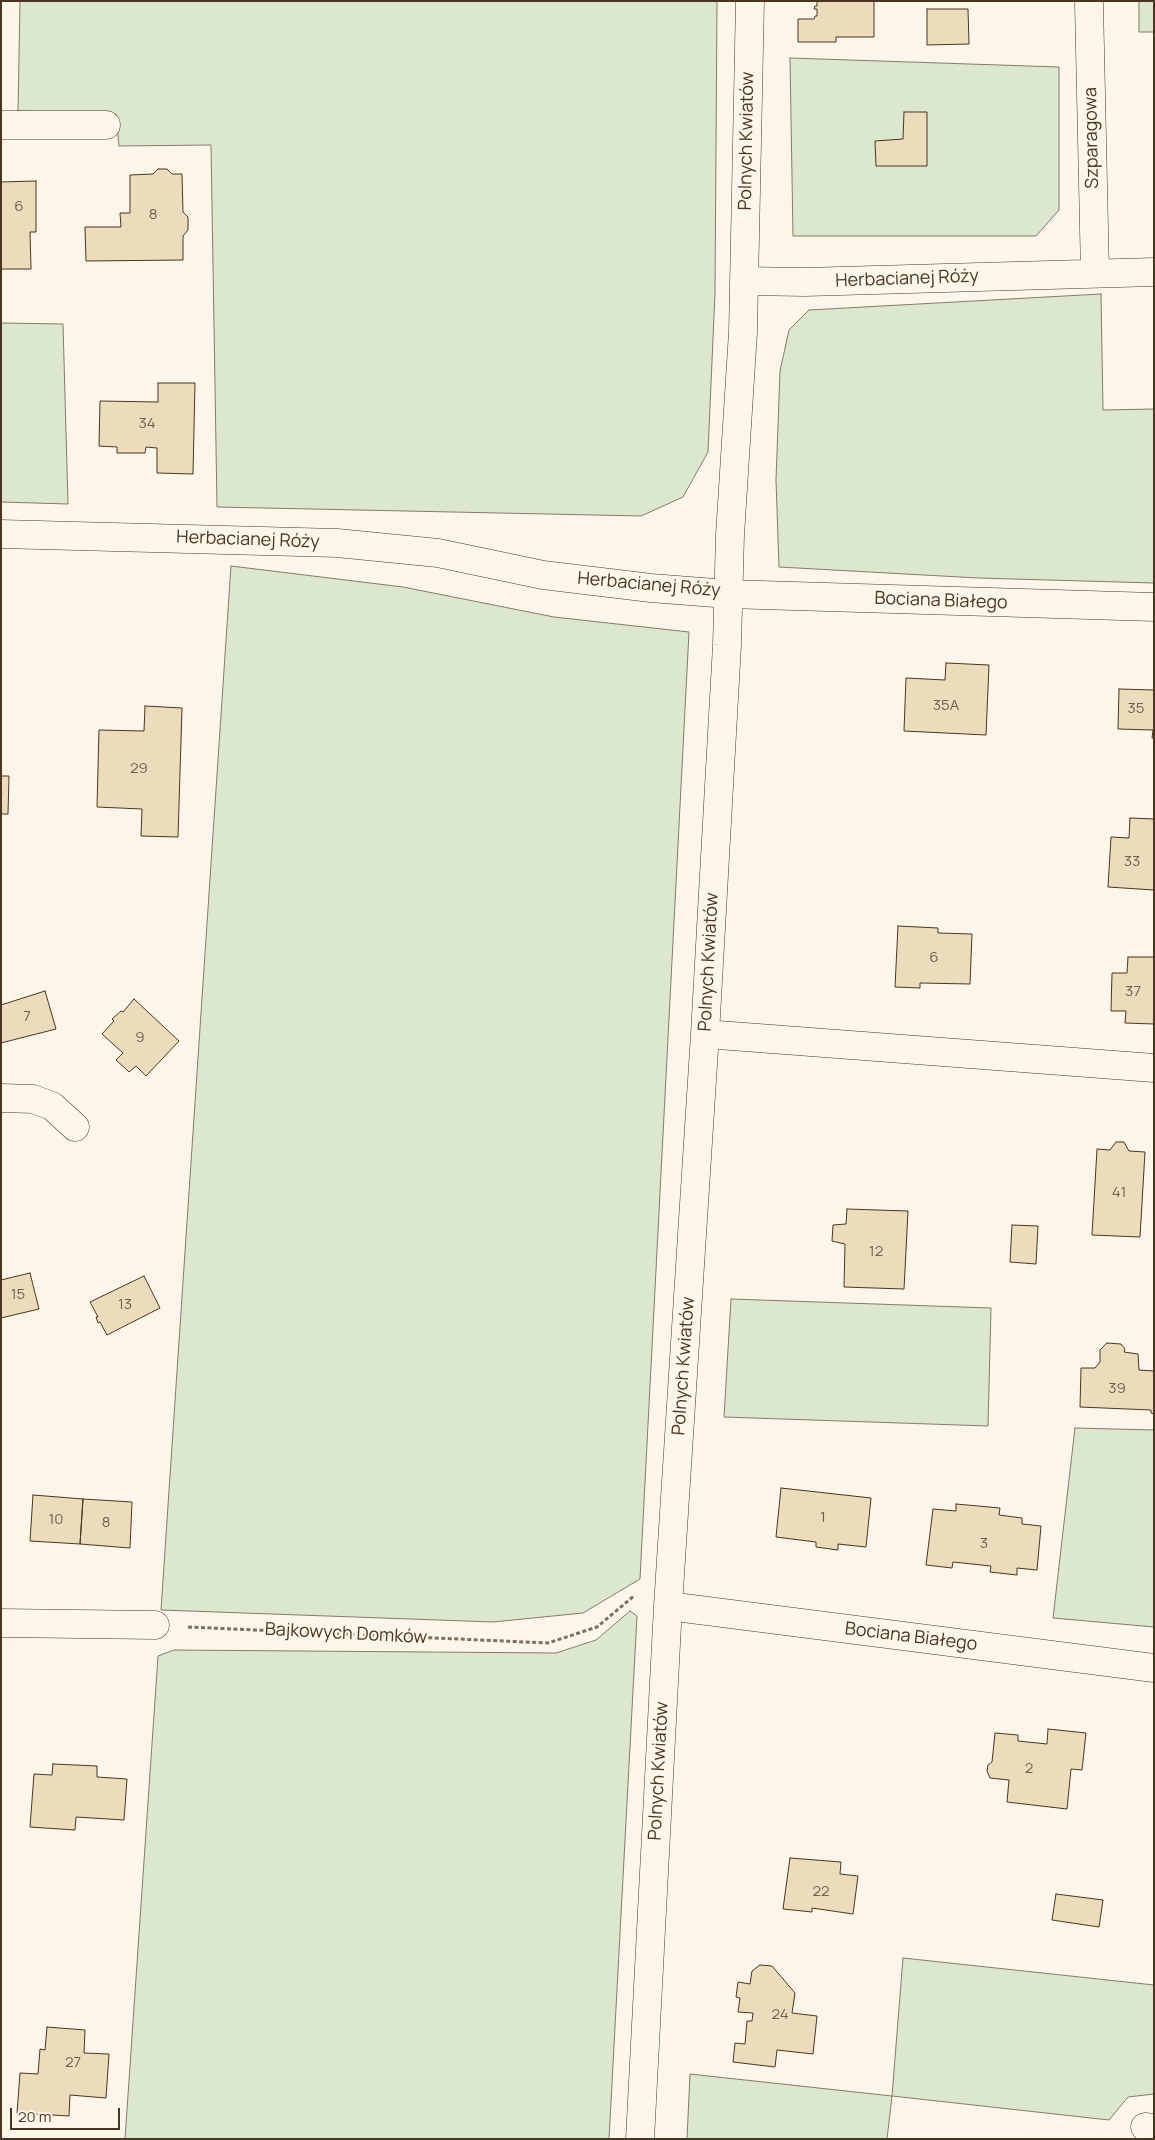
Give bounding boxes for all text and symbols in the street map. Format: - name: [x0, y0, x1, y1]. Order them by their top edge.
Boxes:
- street label: Polnych Kwiatów: [735, 71, 759, 211]
- street label: Szparagowa: [1080, 87, 1104, 189]
- house number: 6: [14, 198, 24, 216]
- house number: 8: [149, 206, 157, 224]
- street label: Herbacianej Róży: [835, 266, 979, 292]
- house number: 34: [138, 415, 156, 433]
- street label: Herbacianej Róży: [176, 527, 320, 553]
- street label: Herbacianej Róży: [577, 568, 721, 602]
- street label: Bociana Białego: [874, 588, 1008, 614]
- house number: 35A: [933, 697, 959, 715]
- house number: 35: [1128, 700, 1144, 718]
- house number: 29: [130, 760, 148, 778]
- house number: 33: [1124, 853, 1140, 871]
- street label: Polnych Kwiatów: [695, 892, 723, 1032]
- house number: 6: [929, 949, 939, 967]
- house number: 37: [1125, 983, 1141, 1001]
- house number: 7: [23, 1008, 31, 1026]
- house number: 9: [135, 1029, 145, 1047]
- house number: 41: [1112, 1184, 1126, 1202]
- house number: 12: [869, 1243, 883, 1261]
- house number: 15: [11, 1286, 25, 1304]
- house number: 13: [118, 1296, 132, 1314]
- street label: Polnych Kwiatów: [668, 1296, 700, 1436]
- house number: 39: [1108, 1380, 1126, 1398]
- house number: 1: [820, 1509, 826, 1527]
- house number: 10: [49, 1511, 63, 1529]
- house number: 8: [102, 1514, 110, 1532]
- house number: 3: [980, 1535, 988, 1553]
- street label: Bociana Białego: [844, 1618, 978, 1656]
- street label: Bajkowych Domków: [264, 1619, 428, 1649]
- street label: Polnych Kwiatów: [645, 1701, 673, 1841]
- house number: 2: [1025, 1760, 1033, 1778]
- house number: 22: [812, 1883, 830, 1901]
- house number: 24: [771, 2006, 789, 2024]
- house number: 27: [65, 2054, 81, 2072]
- scale bar: [12, 2098, 122, 2130]
- text: 20 m: [18, 2106, 51, 2127]

